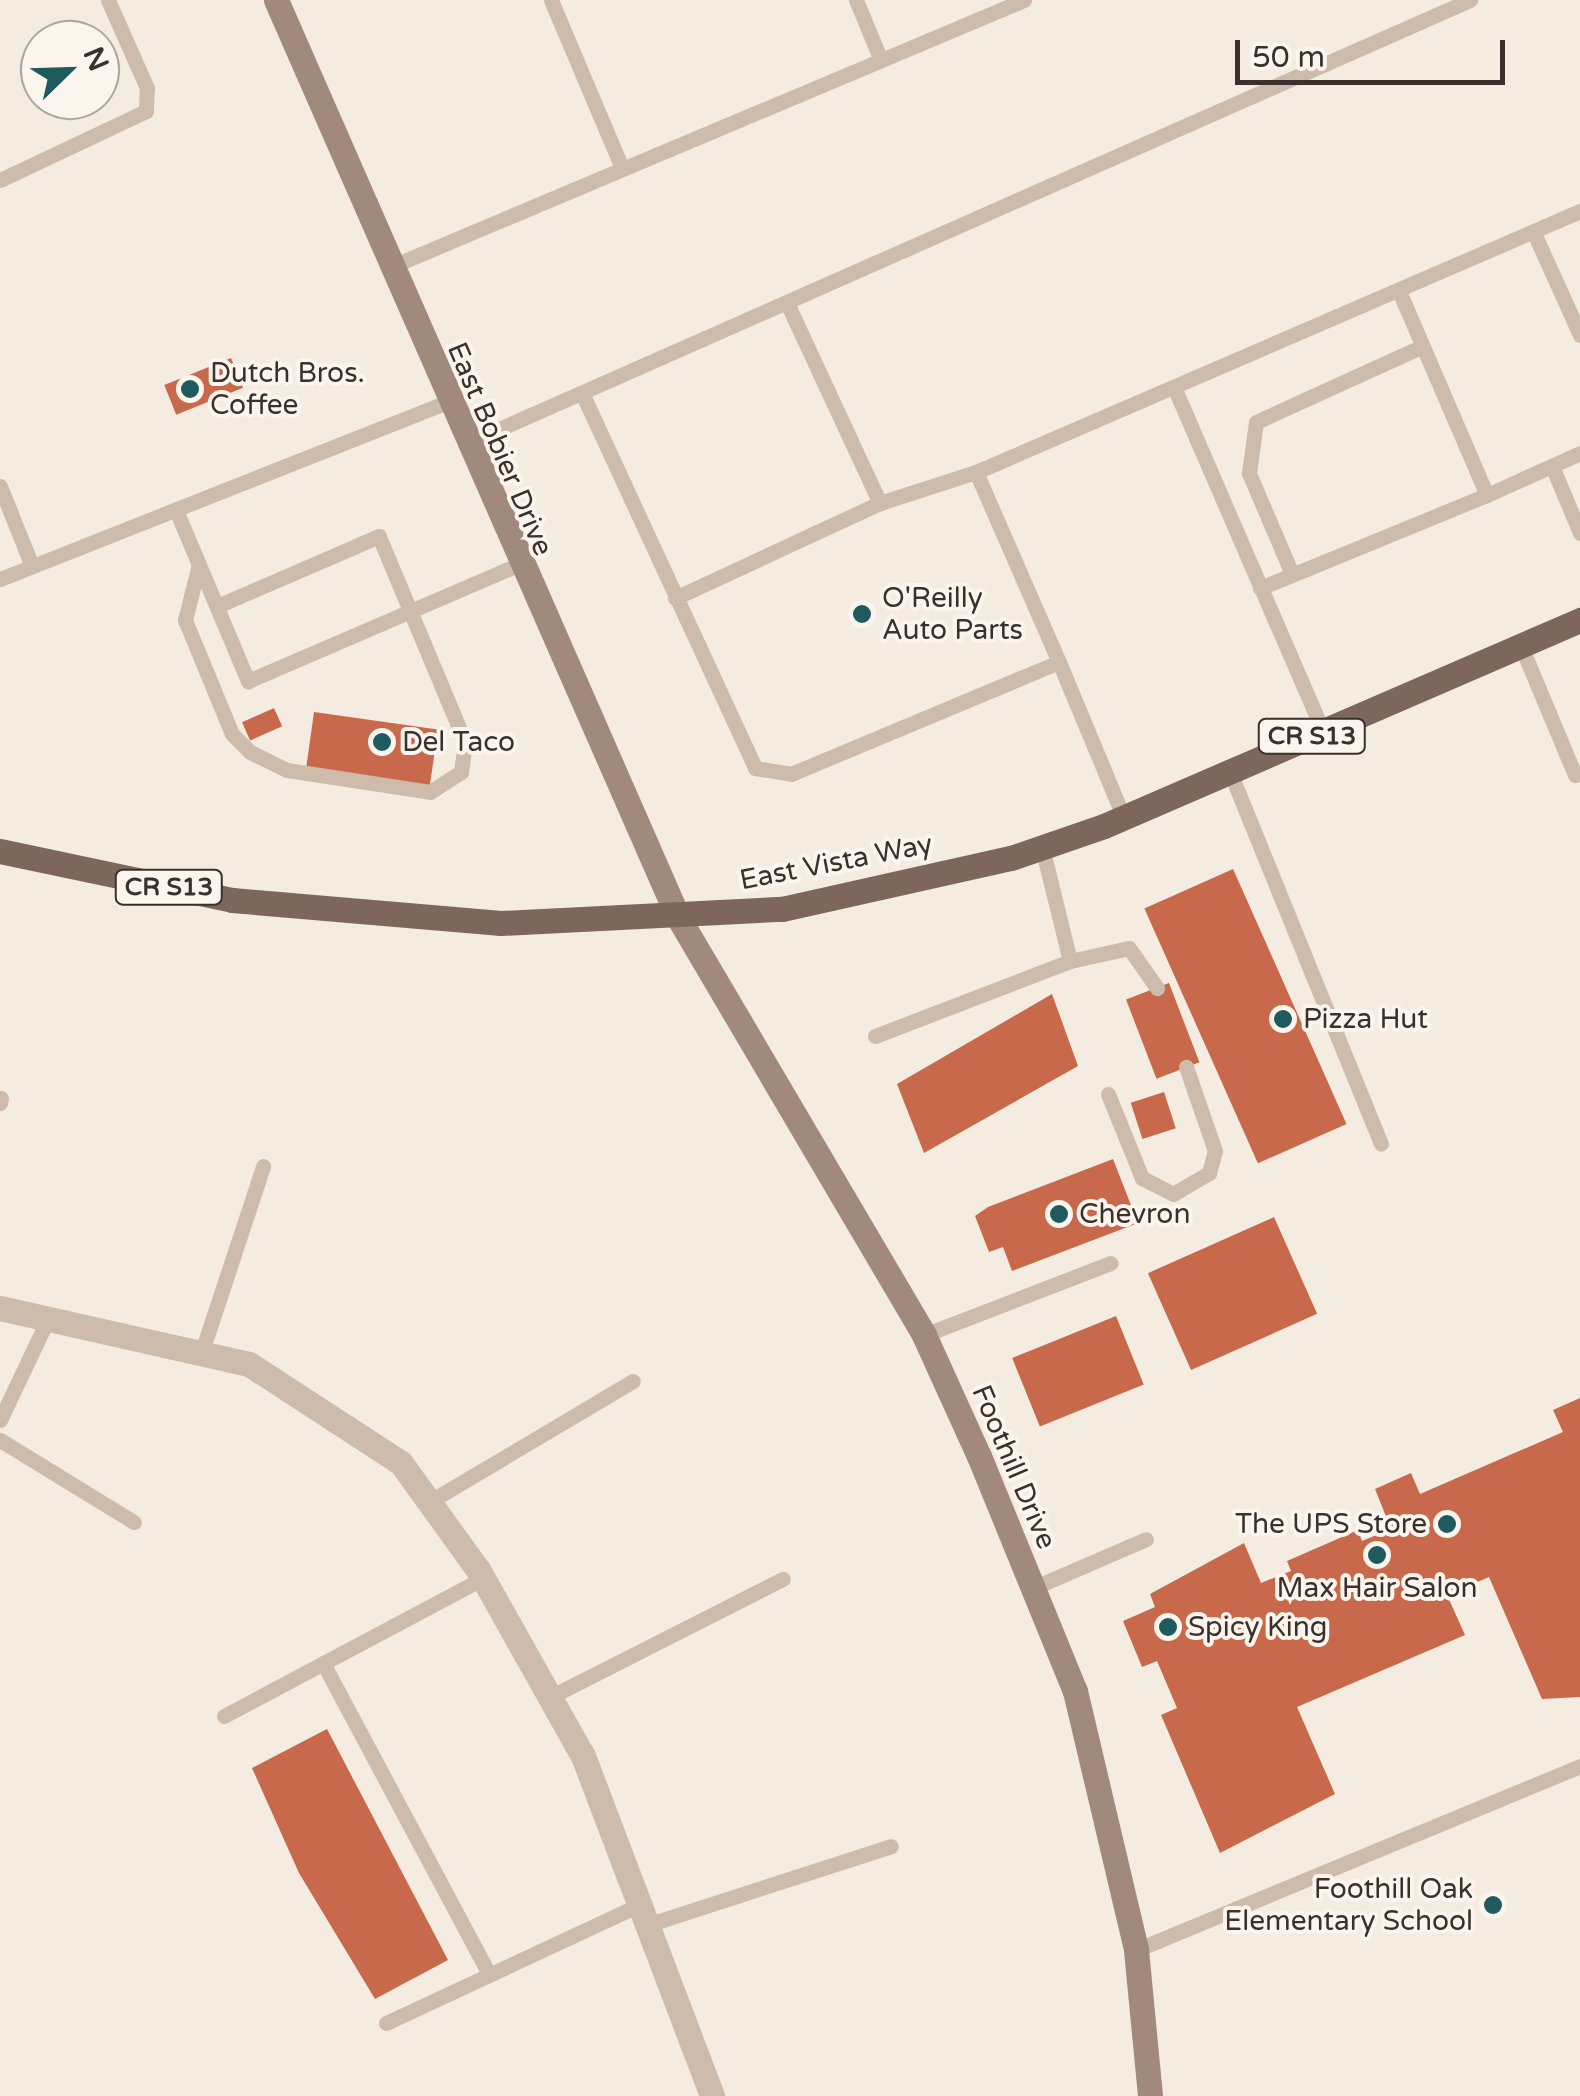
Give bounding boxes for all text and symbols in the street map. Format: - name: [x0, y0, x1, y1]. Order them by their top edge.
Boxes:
- north arrow: [20, 20, 120, 120]
- scale bar: [1240, 20, 1510, 82]
- text: 50 m: [1252, 39, 1325, 76]
- text: N: [76, 42, 116, 76]
- street label: East Bobier Drive: [440, 337, 560, 561]
- place label: Dutch Bros. Coffee: [210, 356, 365, 422]
- marker: Dutch Bros. Coffee: [179, 378, 201, 400]
- place label: O'Reilly Auto Parts: [882, 581, 1023, 647]
- marker: O'Reilly Auto Parts: [851, 603, 873, 625]
- road number: CR S13: [1257, 716, 1367, 756]
- place label: Del Taco: [402, 725, 515, 759]
- marker: Del Taco: [371, 731, 393, 753]
- street label: East Vista Way: [737, 827, 935, 897]
- road number: CR S13: [114, 867, 224, 907]
- place label: Pizza Hut: [1303, 1002, 1428, 1036]
- marker: Pizza Hut: [1272, 1008, 1294, 1030]
- place label: Chevron: [1079, 1197, 1190, 1231]
- marker: Chevron: [1048, 1203, 1070, 1225]
- street label: Foothill Drive: [964, 1380, 1064, 1554]
- place label: The UPS Store: [1235, 1507, 1427, 1541]
- marker: The UPS Store: [1436, 1513, 1458, 1535]
- marker: Max Hair Salon: [1366, 1544, 1388, 1566]
- place label: Max Hair Salon: [1276, 1571, 1478, 1605]
- place label: Spicy King: [1188, 1610, 1327, 1644]
- marker: Spicy King: [1157, 1616, 1179, 1638]
- place label: Foothill Oak Elementary School: [1224, 1872, 1473, 1938]
- marker: Foothill Oak Elementary School: [1482, 1894, 1504, 1916]

